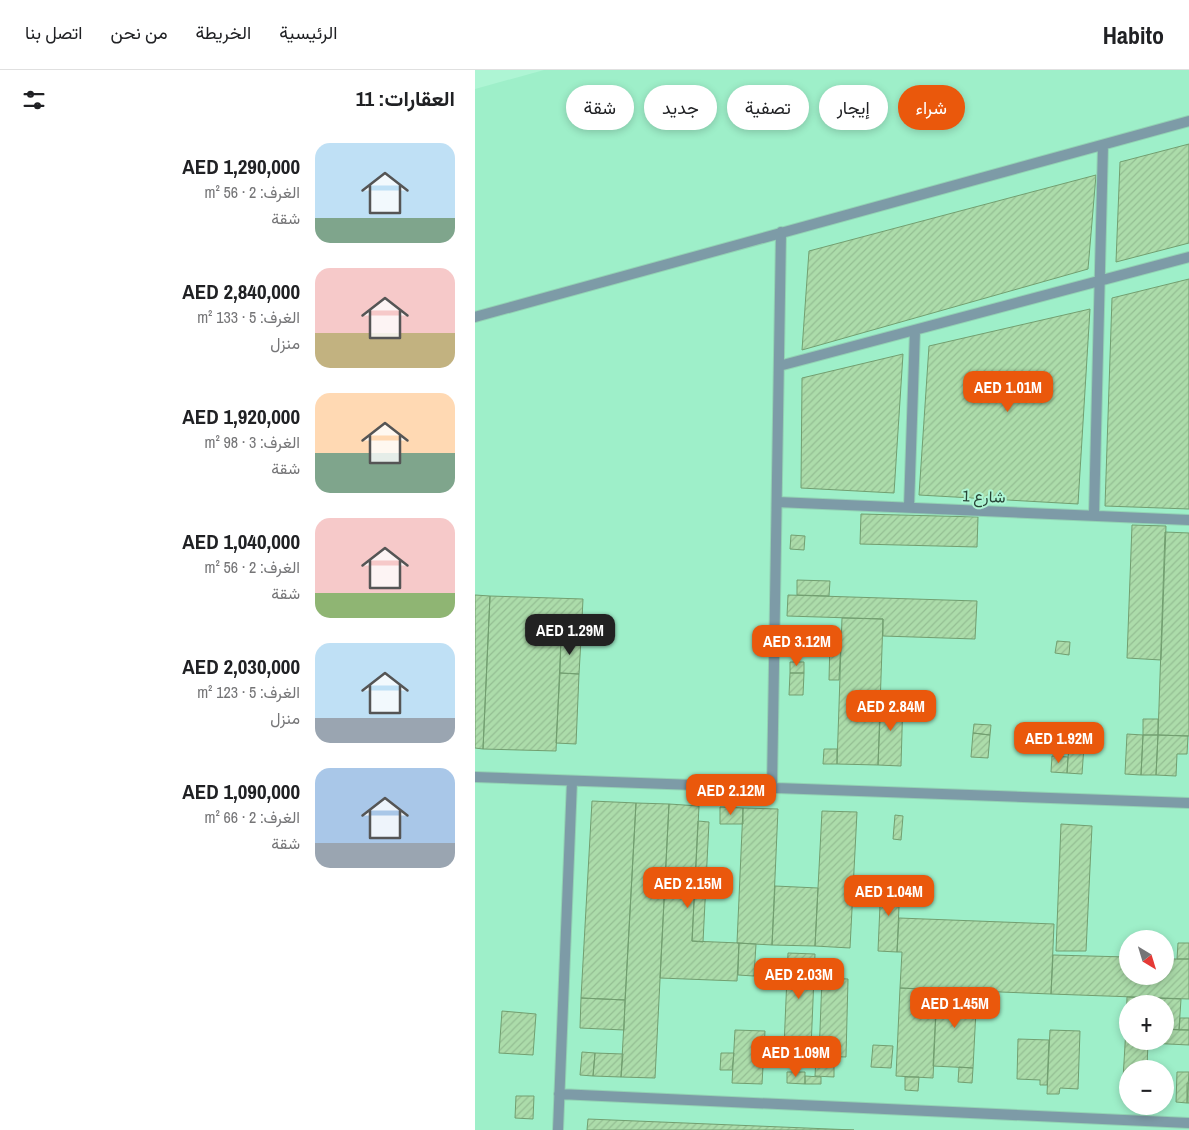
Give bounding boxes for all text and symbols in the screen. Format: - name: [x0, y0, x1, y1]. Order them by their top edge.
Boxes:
- text: Habito: [1103, 19, 1164, 51]
- text: اتصل بنا: [25, 20, 82, 45]
- text: من نحن: [110, 20, 168, 45]
- text: الخريطة: [196, 20, 251, 45]
- text: الرئيسية: [279, 20, 337, 45]
- text: العقارات: 11: [356, 84, 455, 113]
- chip: شقة: [566, 85, 634, 130]
- chip: جديد: [644, 85, 717, 130]
- chip: تصفية: [727, 85, 809, 130]
- chip: إيجار: [819, 85, 888, 130]
- chip: شراء: [898, 85, 965, 130]
- icon: filters: [20, 86, 48, 114]
- text: AED 1,290,000: [182, 152, 300, 181]
- icon: home: [355, 163, 415, 223]
- text: الغرف: 2 · 56 m²: [204, 181, 300, 203]
- text: شقة: [271, 207, 300, 229]
- text: AED 2,840,000: [182, 277, 300, 306]
- icon: home: [355, 288, 415, 348]
- text: الغرف: 5 · 133 m²: [197, 306, 300, 328]
- text: منزل: [270, 332, 300, 354]
- pin: AED 1.01M: [951, 370, 1065, 413]
- text: AED 1.01M: [974, 376, 1042, 398]
- text: AED 1,920,000: [182, 402, 300, 431]
- icon: home: [355, 413, 415, 473]
- text: الغرف: 3 · 98 m²: [204, 431, 300, 453]
- text: شقة: [271, 457, 300, 479]
- street label: شارع 1: [962, 484, 1006, 509]
- text: AED 1,040,000: [182, 527, 300, 556]
- icon: home: [355, 538, 415, 598]
- text: الغرف: 2 · 56 m²: [204, 556, 300, 578]
- text: شقة: [271, 582, 300, 604]
- pin: AED 1.29M: [513, 614, 627, 656]
- text: AED 1.29M: [536, 619, 604, 641]
- pin: AED 3.12M: [740, 624, 854, 667]
- text: AED 3.12M: [763, 630, 831, 652]
- text: AED 2,030,000: [182, 652, 300, 681]
- icon: home: [355, 663, 415, 723]
- text: الغرف: 5 · 123 m²: [197, 681, 300, 703]
- pin: AED 2.84M: [834, 690, 948, 732]
- text: AED 2.84M: [857, 695, 925, 717]
- text: منزل: [270, 707, 300, 729]
- pin: AED 1.92M: [1002, 722, 1116, 764]
- text: AED 1.92M: [1025, 727, 1093, 749]
- pin: AED 2.12M: [674, 774, 788, 816]
- text: AED 1,090,000: [182, 777, 300, 806]
- text: AED 2.12M: [697, 779, 765, 801]
- icon: home: [355, 788, 415, 848]
- text: الغرف: 2 · 66 m²: [204, 806, 300, 828]
- text: شقة: [271, 832, 300, 854]
- pin: AED 2.15M: [631, 866, 745, 909]
- text: AED 2.15M: [654, 872, 722, 894]
- pin: AED 1.04M: [832, 874, 946, 917]
- text: AED 1.04M: [855, 880, 923, 902]
- north arrow: [1119, 930, 1174, 985]
- map controls: [1119, 930, 1174, 1115]
- pin: AED 2.03M: [742, 958, 856, 1000]
- text: AED 2.03M: [765, 963, 833, 985]
- pin: AED 1.45M: [898, 986, 1012, 1029]
- text: AED 1.45M: [921, 992, 989, 1014]
- button: +: [1119, 995, 1174, 1050]
- pin: AED 1.09M: [739, 1036, 853, 1078]
- text: AED 1.09M: [762, 1041, 830, 1063]
- button: −: [1119, 1060, 1174, 1115]

